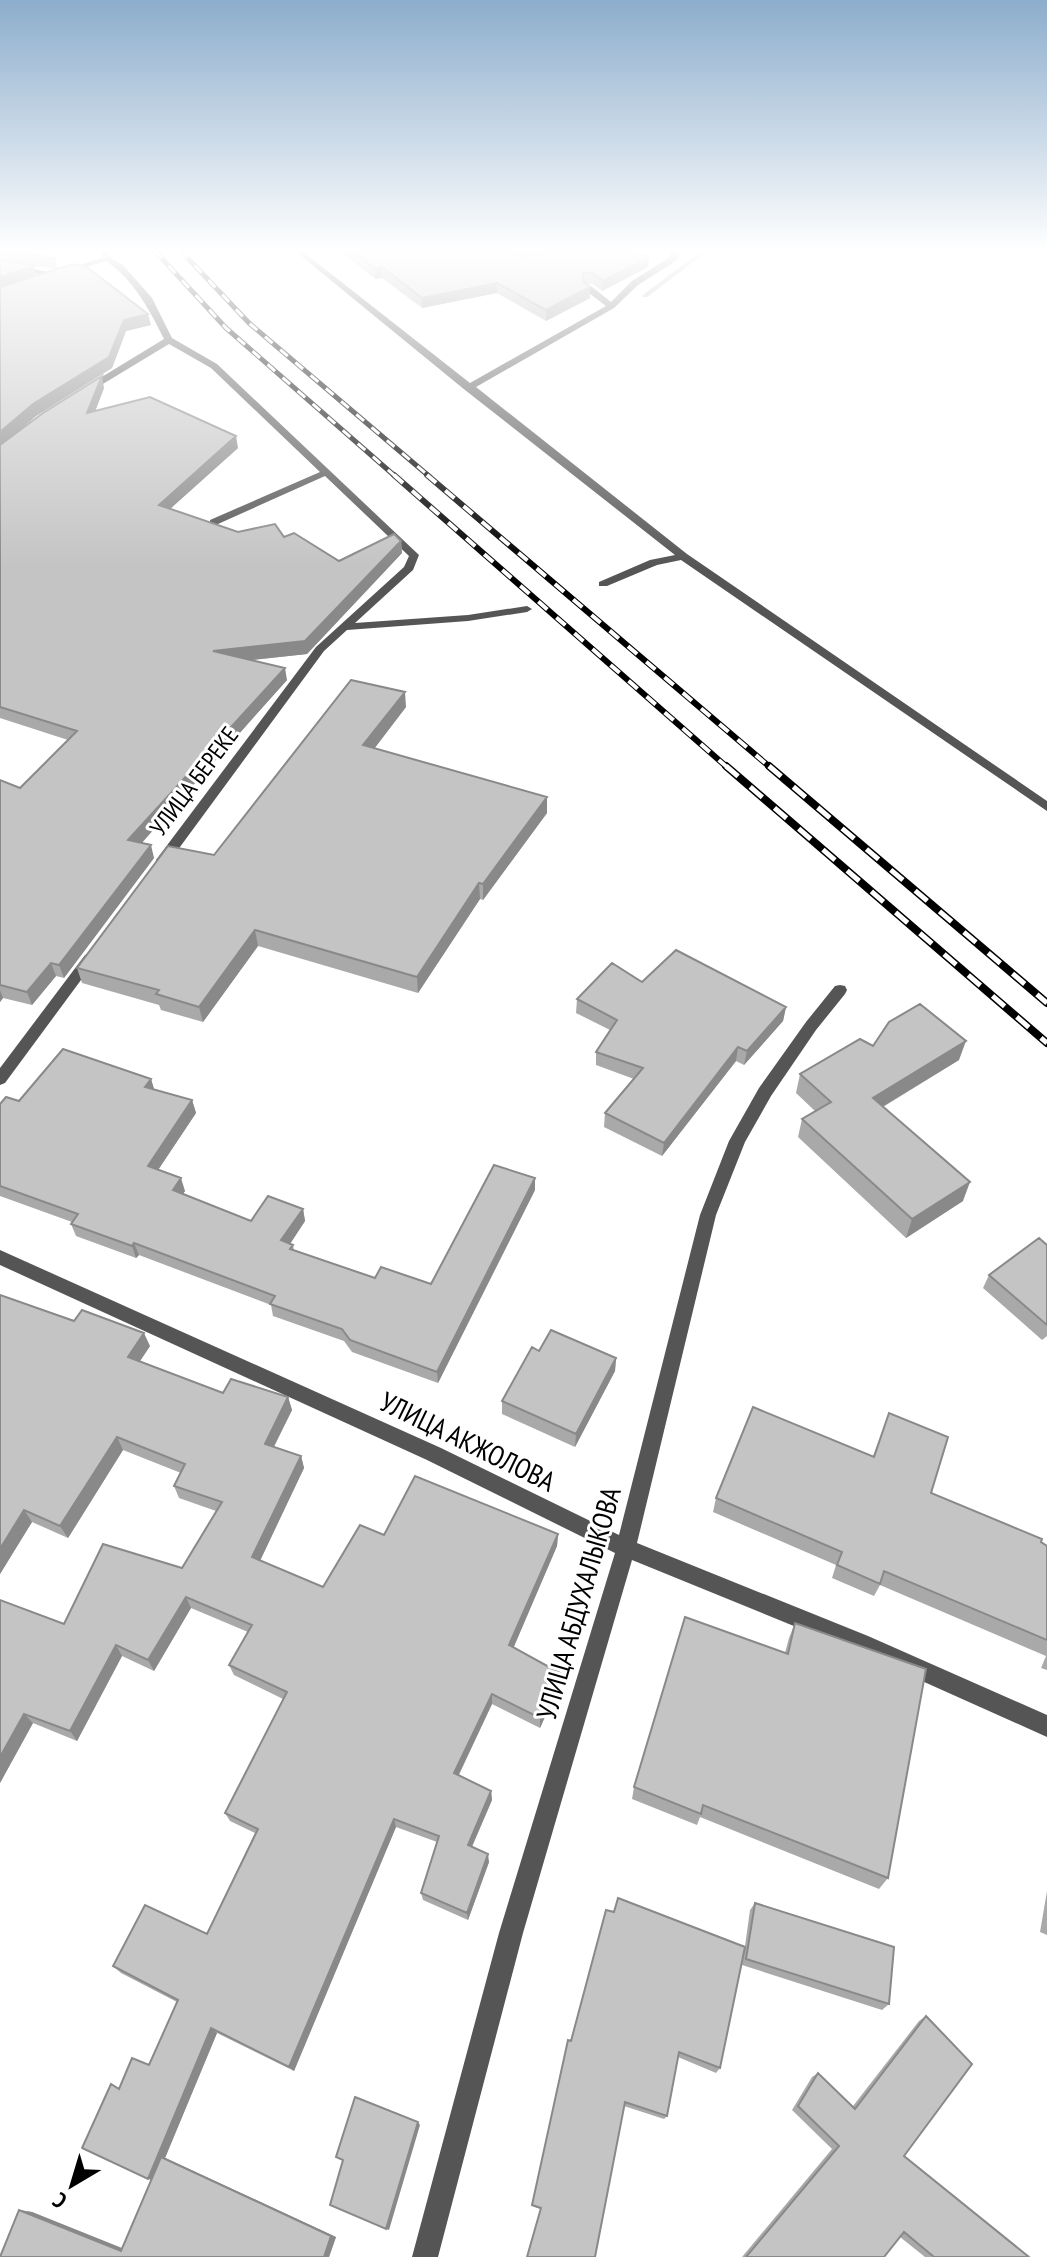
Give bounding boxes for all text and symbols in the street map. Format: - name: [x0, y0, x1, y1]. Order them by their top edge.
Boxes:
- street label: УЛИЦА БЕРЕКЕ: [143, 720, 245, 842]
- street label: УЛИЦА АКЖОЛОВА: [374, 1383, 562, 1500]
- street label: УЛИЦА АБДУХАЛЫКОВА: [527, 1482, 629, 1724]
- north arrow: [32, 2145, 112, 2225]
- text: С: [47, 2187, 72, 2215]

